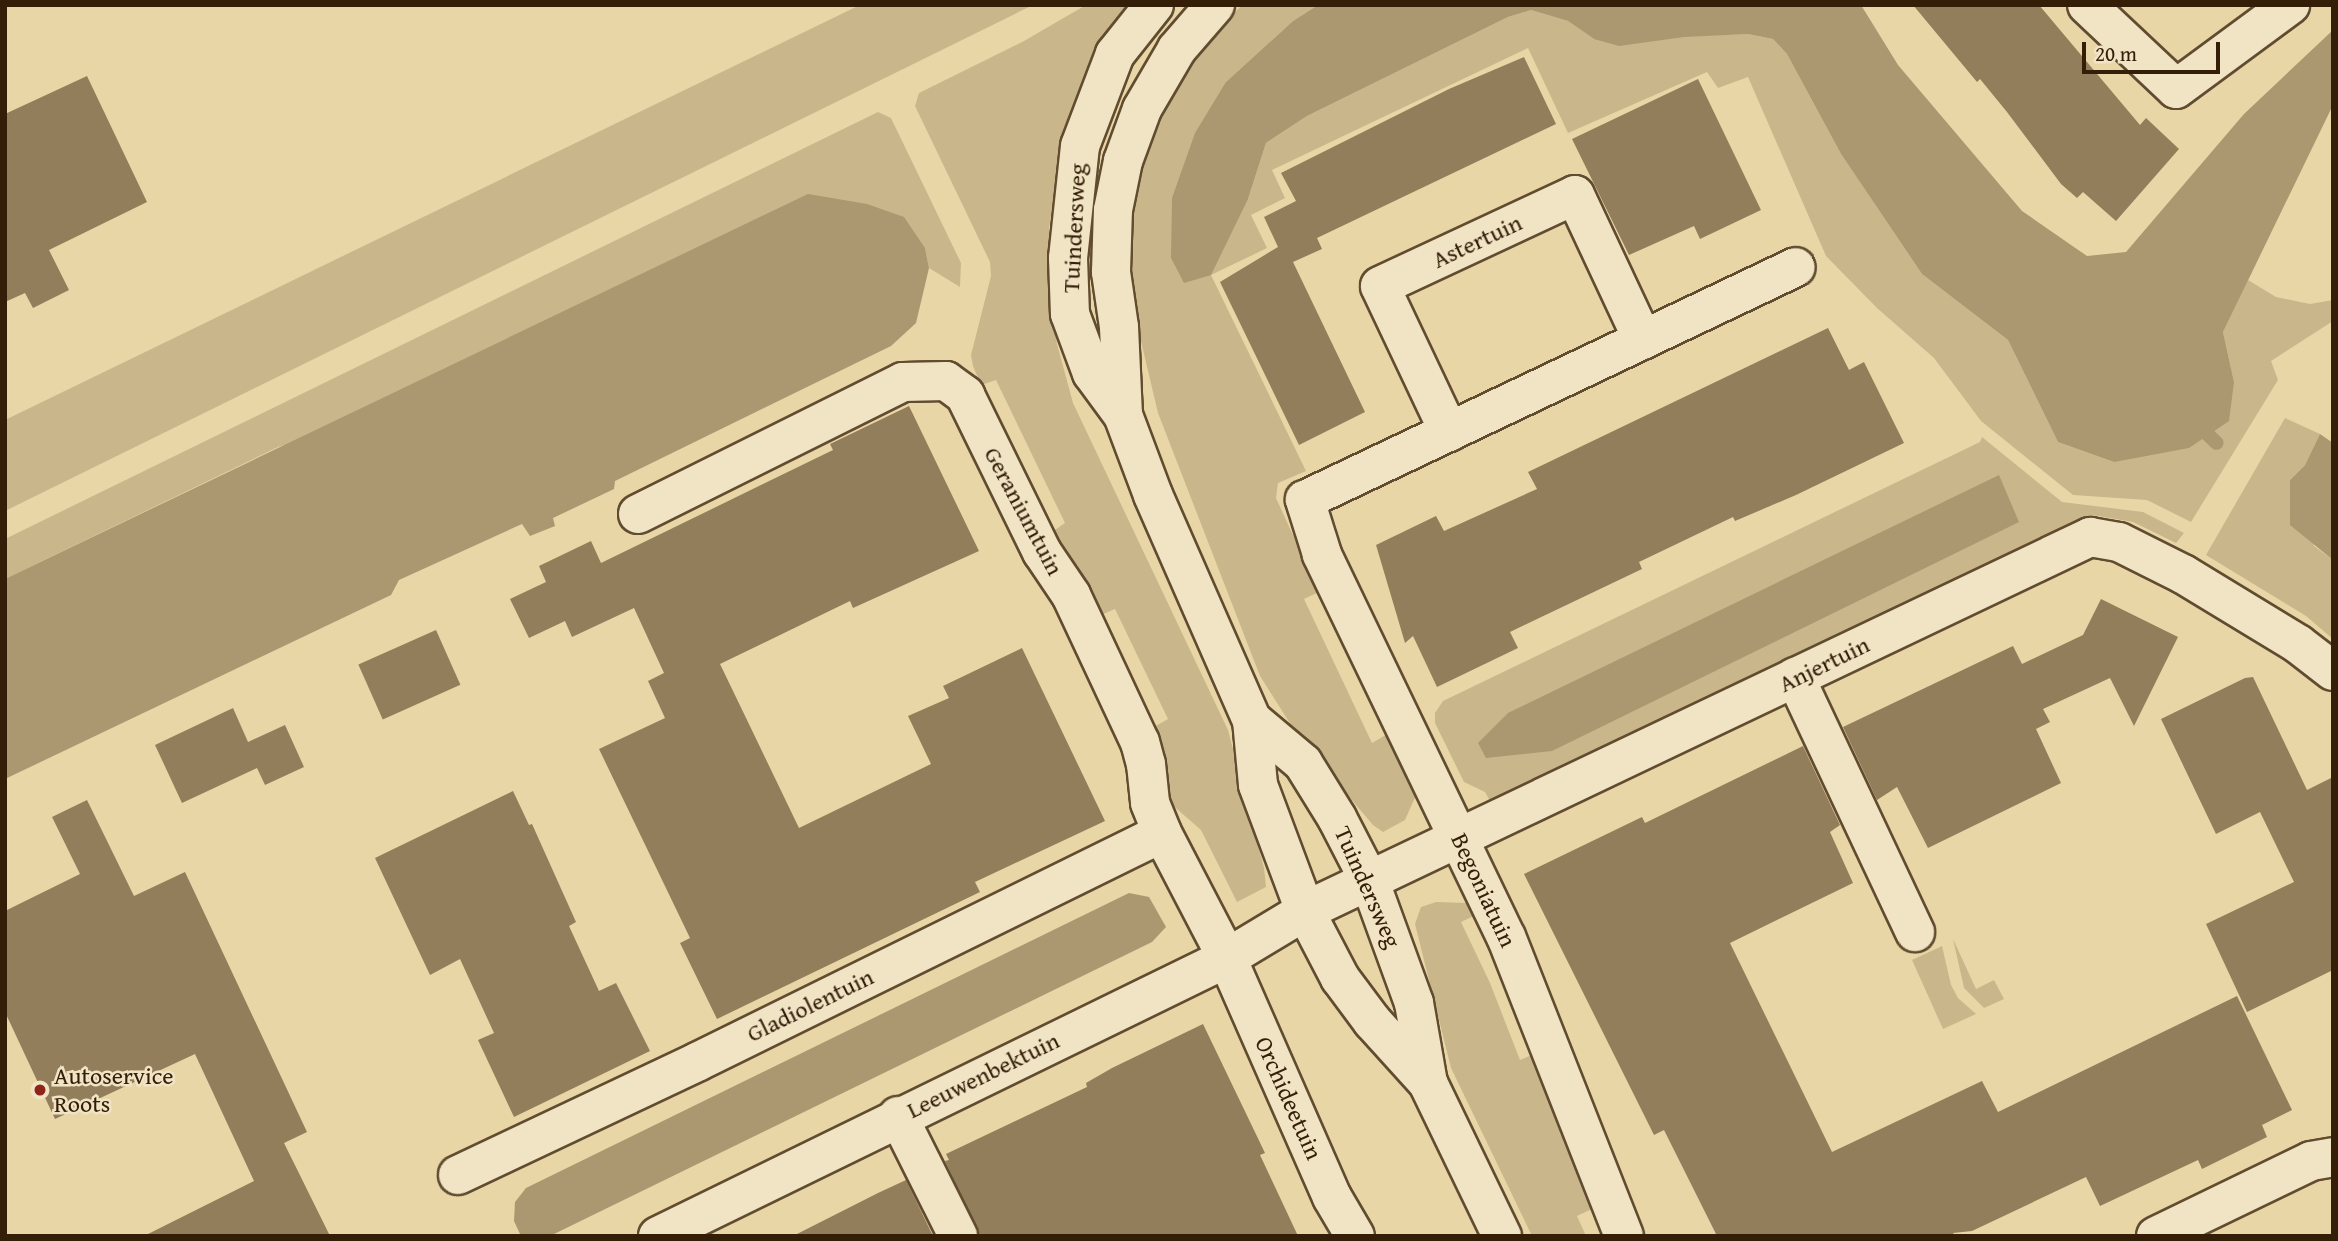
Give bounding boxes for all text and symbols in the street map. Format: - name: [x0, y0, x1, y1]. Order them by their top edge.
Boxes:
- scale bar: [2086, 28, 2224, 72]
- text: 20 m: [2095, 38, 2137, 69]
- street label: Tuindersweg: [1056, 162, 1092, 294]
- street label: Astertuin: [1428, 208, 1526, 274]
- street label: Geraniumtuin: [978, 442, 1070, 580]
- street label: Anjertuin: [1774, 630, 1874, 698]
- street label: Tuindersweg: [1328, 822, 1408, 952]
- street label: Begoniatuin: [1445, 829, 1523, 951]
- street label: Gladiolentuin: [742, 962, 878, 1048]
- street label: Leeuwenbektuin: [902, 1026, 1064, 1124]
- street label: Orchideetuin: [1249, 1032, 1329, 1164]
- place label: Autoservice Roots: [54, 1062, 174, 1118]
- marker: Autoservice Roots: [32, 1082, 48, 1098]

